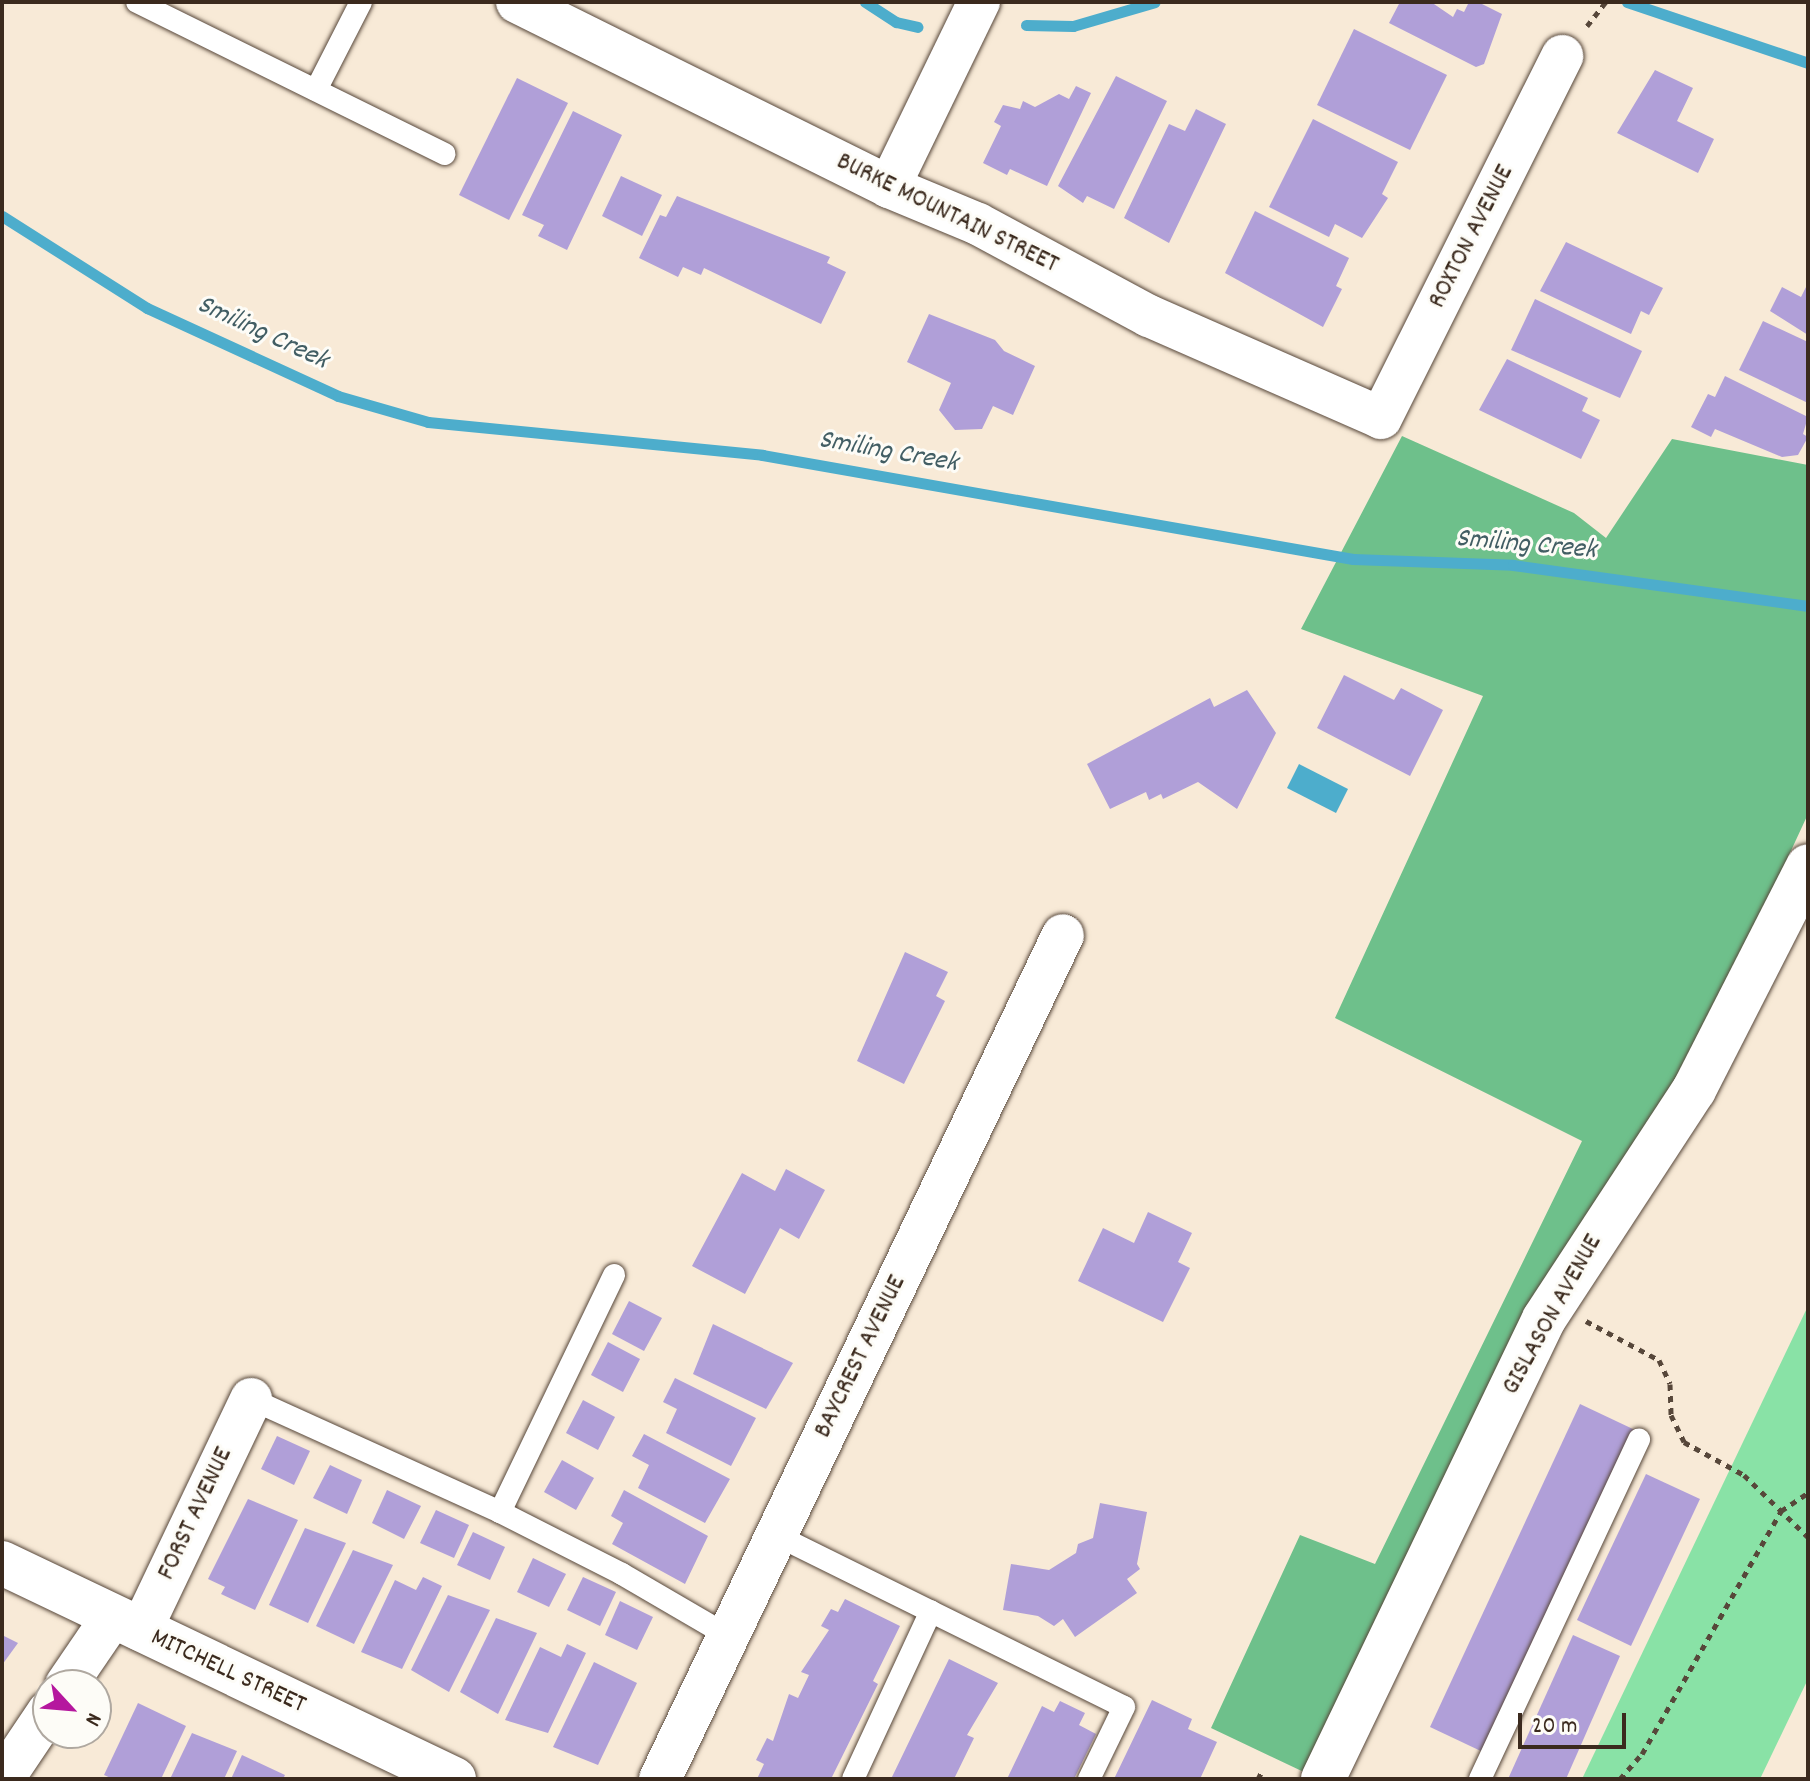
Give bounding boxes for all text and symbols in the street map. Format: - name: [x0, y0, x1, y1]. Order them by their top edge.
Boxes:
- street label: BURKE MOUNTAIN STREET: [831, 147, 1063, 281]
- street label: ROXTON AVENUE: [1423, 160, 1521, 314]
- water label: Smiling Creek: [191, 289, 333, 379]
- water label: Smiling Creek: [816, 424, 960, 482]
- water label: Smiling Creek: [1455, 523, 1597, 569]
- street label: GISLASON AVENUE: [1496, 1229, 1610, 1401]
- street label: BAYCREST AVENUE: [808, 1271, 914, 1443]
- street label: FORST AVENUE: [152, 1443, 240, 1585]
- street label: MITCHELL STREET: [146, 1622, 310, 1722]
- north arrow: [32, 1669, 112, 1749]
- scale bar: [1522, 1697, 1630, 1747]
- text: N: [76, 1707, 109, 1731]
- text: 20 m: [1532, 1710, 1578, 1744]

